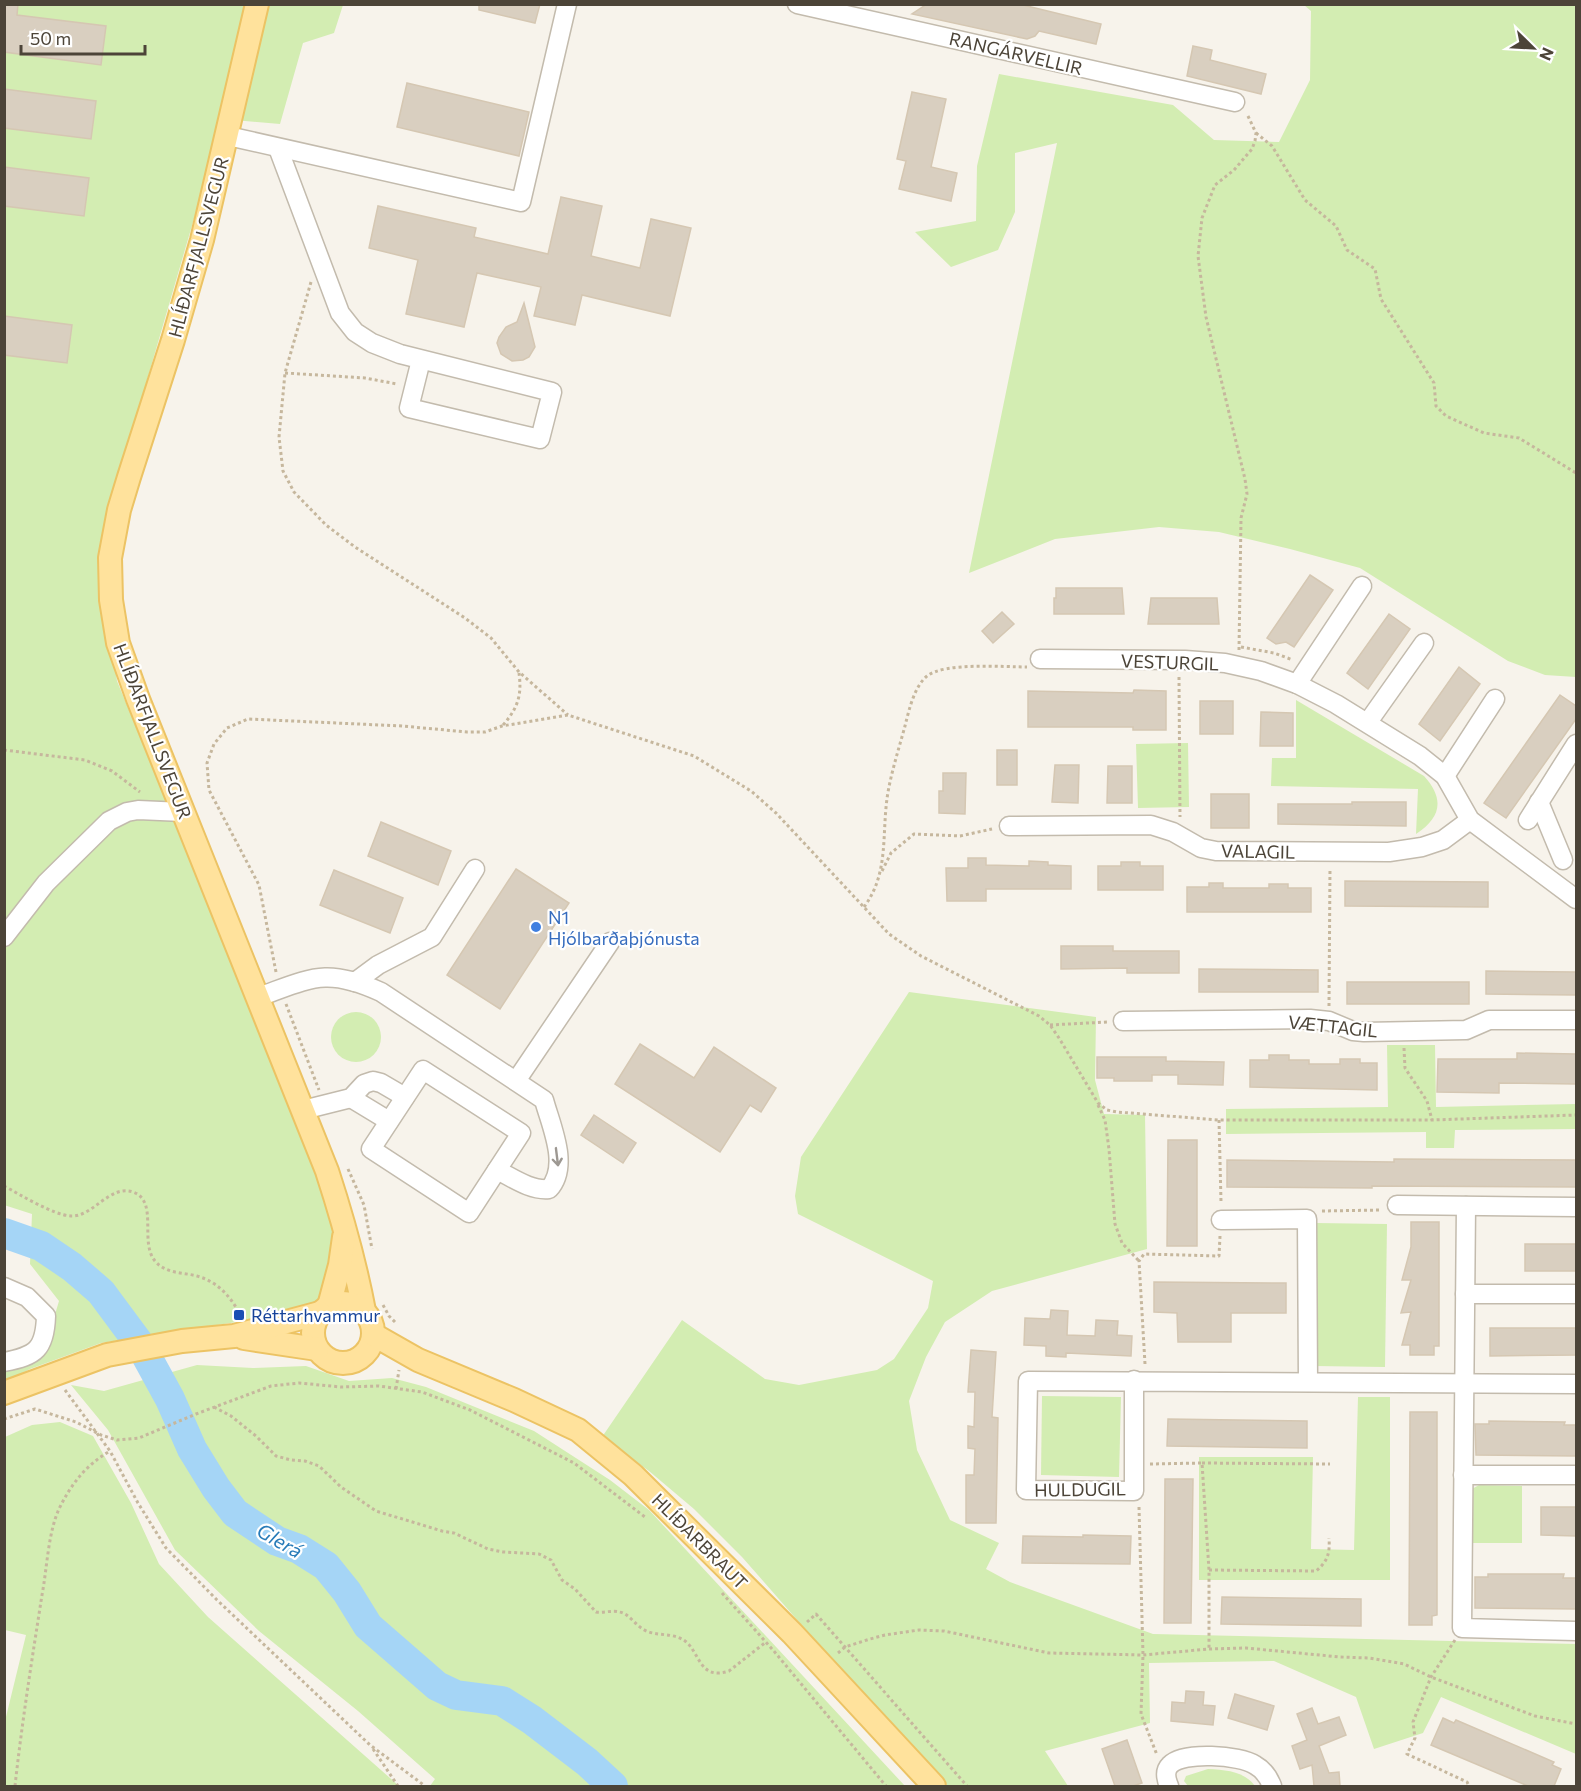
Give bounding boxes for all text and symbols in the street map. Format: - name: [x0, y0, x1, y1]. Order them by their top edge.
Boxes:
- scale bar: [21, 18, 146, 56]
- north arrow: [1503, 18, 1563, 78]
- text: 50 m: [30, 27, 71, 49]
- street label: RANGÁRVELLIR: [947, 27, 1085, 79]
- text: N: [1536, 45, 1558, 64]
- street label: HLÍÐARFJALLSVEGUR: [163, 154, 233, 340]
- street label: HLÍÐARFJALLSVEGUR: [109, 640, 197, 822]
- street label: VESTURGIL: [1120, 649, 1220, 675]
- street label: VALAGIL: [1221, 839, 1295, 863]
- place label: N1 Hjólbarðaþjónusta: [548, 906, 700, 949]
- marker: N1 Hjólbarðaþjónusta: [529, 920, 543, 934]
- street label: VÆTTAGIL: [1287, 1010, 1379, 1042]
- one-way arrow: [552, 1147, 563, 1166]
- place label: Réttarhvammur: [251, 1304, 380, 1326]
- marker: Réttarhvammur: [232, 1308, 246, 1322]
- street label: HULDUGIL: [1034, 1477, 1126, 1501]
- street label: HLÍÐARBRAUT: [648, 1489, 752, 1593]
- water label: Glerá: [253, 1517, 308, 1563]

